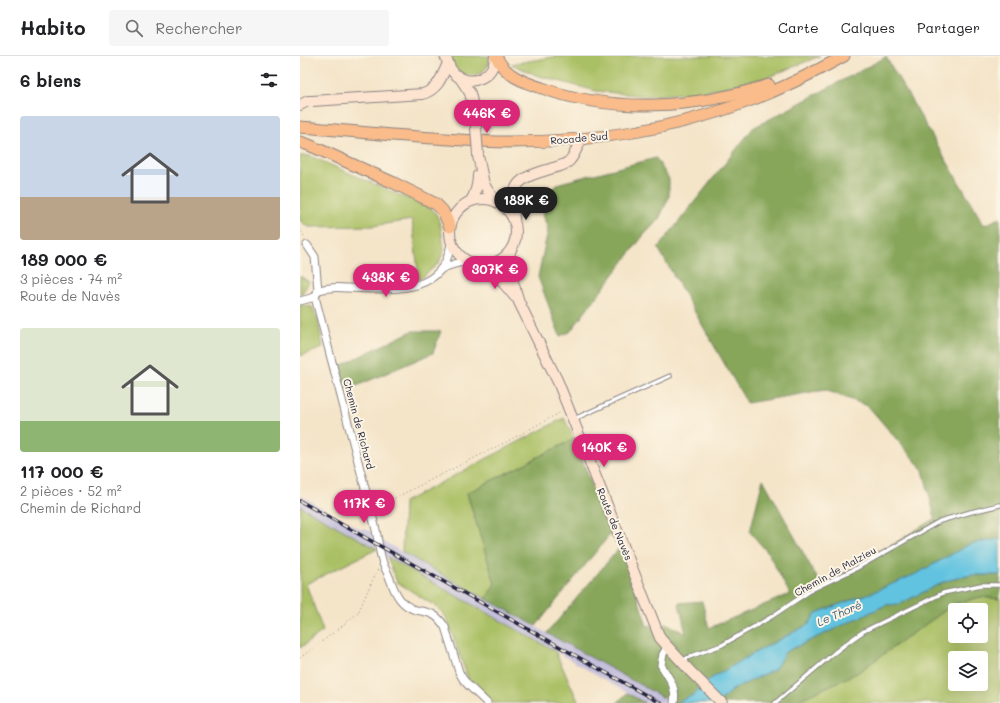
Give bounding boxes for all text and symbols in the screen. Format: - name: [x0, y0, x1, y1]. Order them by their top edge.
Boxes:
- search box: [109, 10, 389, 46]
- text: Habito: [20, 15, 85, 40]
- icon: search: [123, 17, 145, 39]
- text: Rechercher: [155, 18, 243, 38]
- text: Carte: [778, 18, 819, 37]
- text: Calques: [841, 18, 895, 37]
- text: Partager: [917, 18, 980, 37]
- text: 6 biens: [20, 69, 81, 91]
- icon: filters: [258, 69, 280, 91]
- pin: 446K €: [454, 100, 520, 134]
- text: 446K €: [463, 104, 511, 121]
- street label: Rocade Sud: [550, 129, 608, 147]
- icon: home: [114, 142, 186, 214]
- pin: 189K €: [493, 187, 559, 221]
- text: 189K €: [503, 191, 549, 208]
- text: 189 000 €: [20, 248, 107, 270]
- pin: 307K €: [462, 256, 528, 290]
- text: 307K €: [471, 260, 519, 277]
- pin: 438K €: [353, 264, 419, 298]
- text: 438K €: [362, 268, 410, 285]
- text: 3 pièces · 74 m²: [20, 270, 122, 287]
- text: Route de Navès: [20, 287, 120, 304]
- icon: home: [114, 354, 186, 426]
- street label: Chemin de Richard: [340, 377, 378, 471]
- pin: 140K €: [571, 434, 637, 468]
- text: 140K €: [581, 438, 627, 455]
- text: 117 000 €: [20, 460, 103, 482]
- text: 2 pièces · 52 m²: [20, 482, 122, 499]
- street label: Route de Navès: [594, 486, 636, 563]
- pin: 117K €: [331, 490, 397, 524]
- text: 117K €: [343, 494, 385, 511]
- text: Chemin de Richard: [20, 499, 141, 516]
- street label: Chemin de Malzieu: [792, 543, 878, 599]
- water label: Le Thoré: [814, 597, 864, 629]
- map controls: [948, 603, 988, 691]
- button: locate: [948, 603, 988, 643]
- button: layers: [948, 651, 988, 691]

